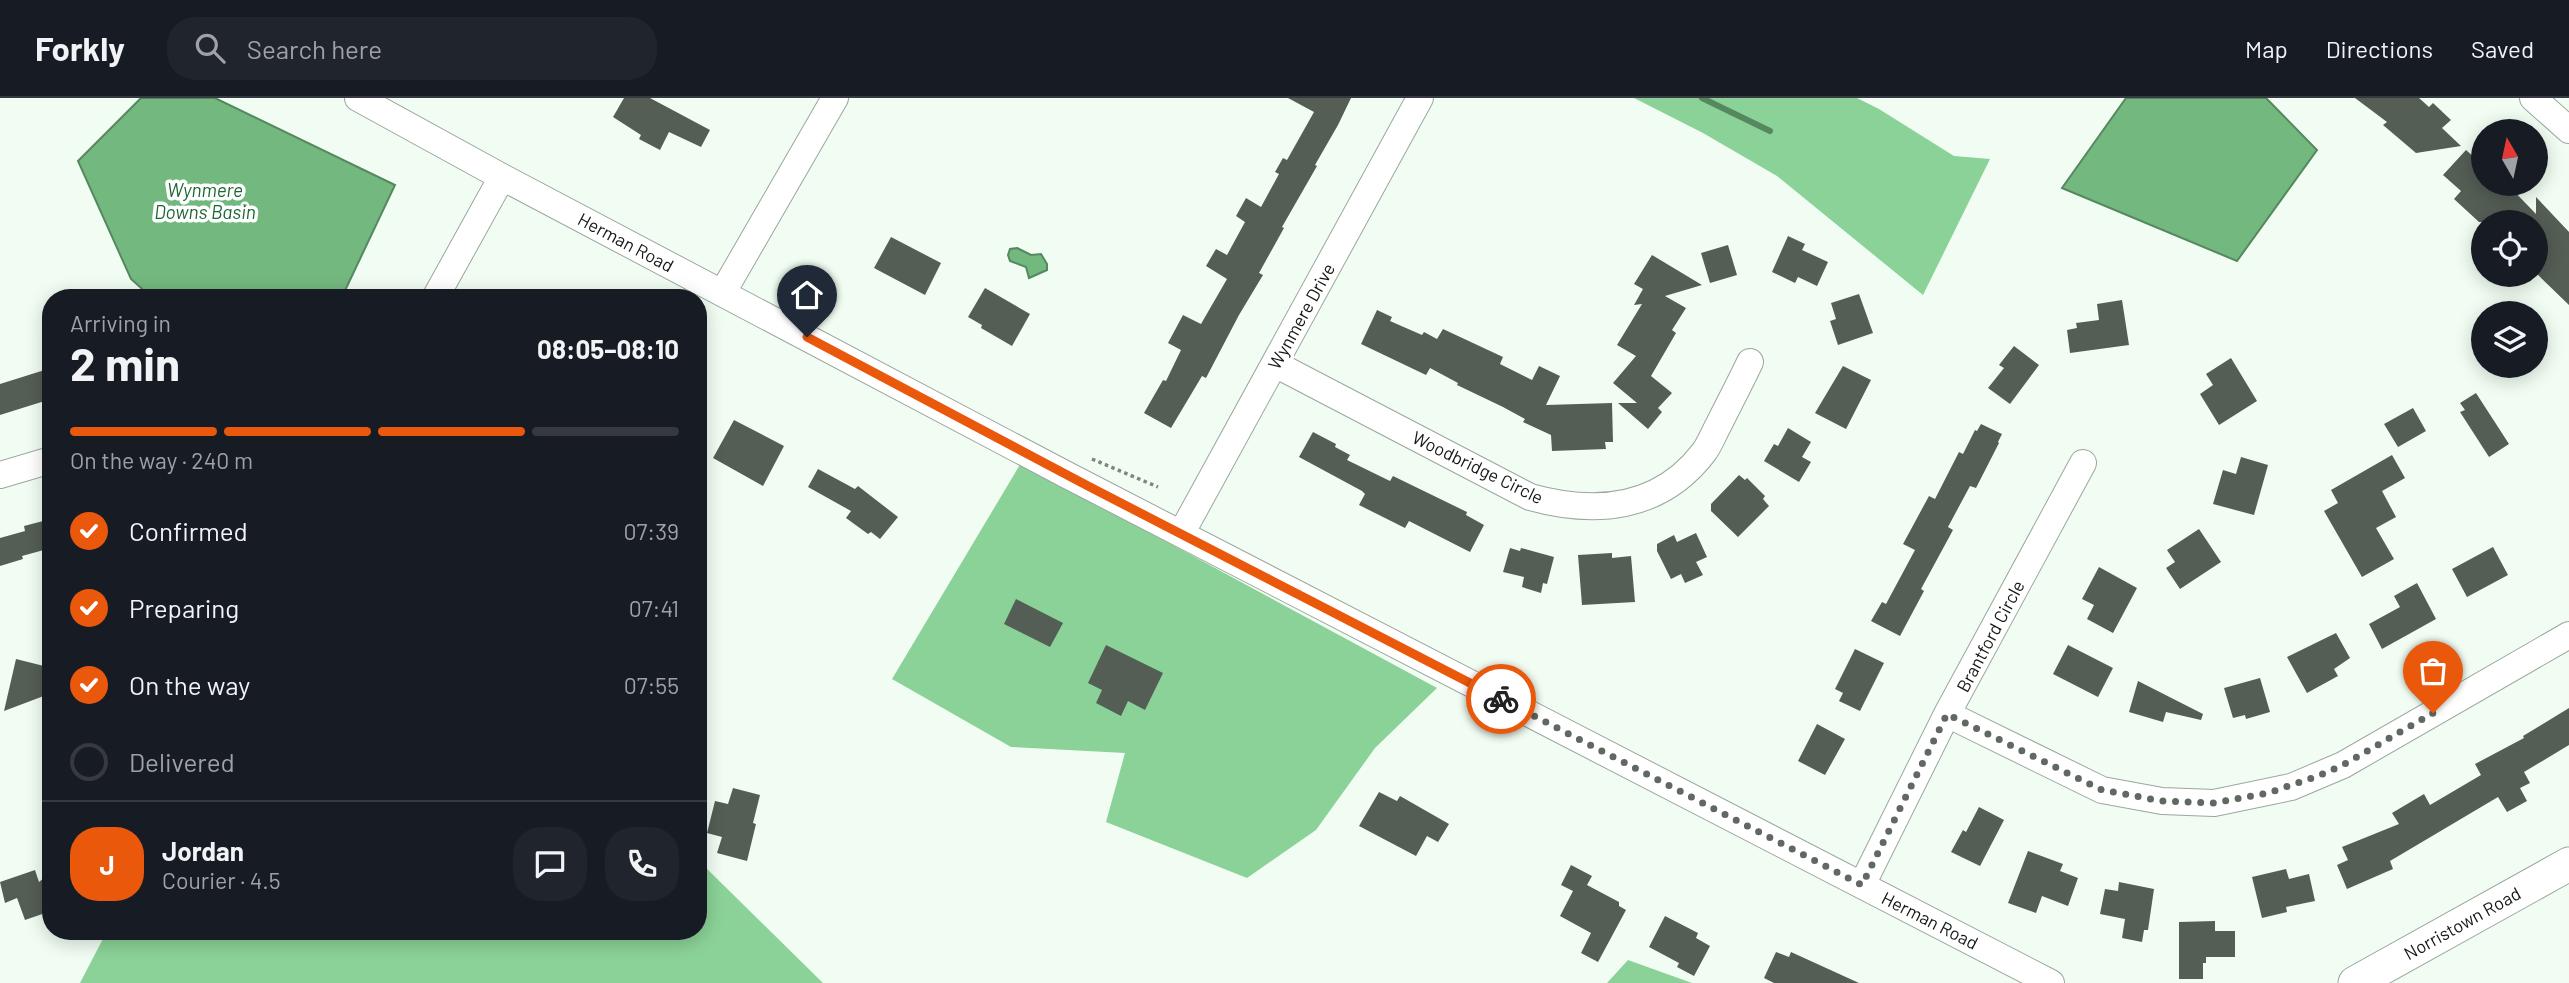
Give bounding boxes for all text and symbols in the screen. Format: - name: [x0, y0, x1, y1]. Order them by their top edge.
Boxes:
- search box: [167, 17, 657, 80]
- text: Forkly: [35, 28, 125, 68]
- icon: search: [191, 29, 229, 67]
- text: Search here: [247, 33, 382, 64]
- text: Map: [2245, 34, 2288, 63]
- text: Directions: [2326, 34, 2433, 63]
- text: Saved: [2471, 34, 2534, 63]
- north arrow: [2471, 119, 2548, 196]
- map controls: [2471, 119, 2548, 378]
- water label: Wynmere Downs Basin: [154, 178, 256, 223]
- street label: Herman Road: [574, 208, 678, 276]
- button: locate: [2471, 210, 2548, 287]
- street label: Wynmere Drive: [1263, 259, 1339, 373]
- pin: [777, 265, 837, 337]
- icon: home: [788, 276, 826, 314]
- button: layers: [2471, 301, 2548, 378]
- text: Arriving in: [70, 309, 171, 337]
- text: 08:05–08:10: [537, 333, 679, 364]
- text: 2 min: [70, 335, 180, 390]
- street label: Woodbridge Circle: [1409, 426, 1547, 508]
- text: On the way · 240 m: [70, 446, 253, 474]
- icon: check: [70, 512, 108, 550]
- text: Confirmed: [129, 515, 248, 546]
- text: 07:39: [624, 517, 679, 545]
- street label: Brantford Circle: [1951, 576, 2029, 696]
- icon: check: [70, 589, 108, 627]
- text: Preparing: [129, 592, 239, 623]
- text: 07:41: [629, 594, 679, 622]
- pin: [2403, 641, 2463, 713]
- icon: bag: [2414, 652, 2452, 690]
- courier: [1466, 664, 1536, 734]
- icon: check: [70, 666, 108, 704]
- text: On the way: [129, 669, 250, 700]
- text: 07:55: [624, 671, 679, 699]
- icon: bike: [1482, 680, 1520, 718]
- text: Delivered: [129, 746, 235, 777]
- button: chat: [513, 827, 587, 901]
- button: phone: [605, 827, 679, 901]
- text: Jordan: [162, 835, 244, 866]
- text: J: [99, 849, 115, 880]
- text: Courier · 4.5: [162, 866, 281, 894]
- street label: Norristown Road: [2400, 882, 2524, 964]
- street label: Herman Road: [1878, 886, 1982, 954]

